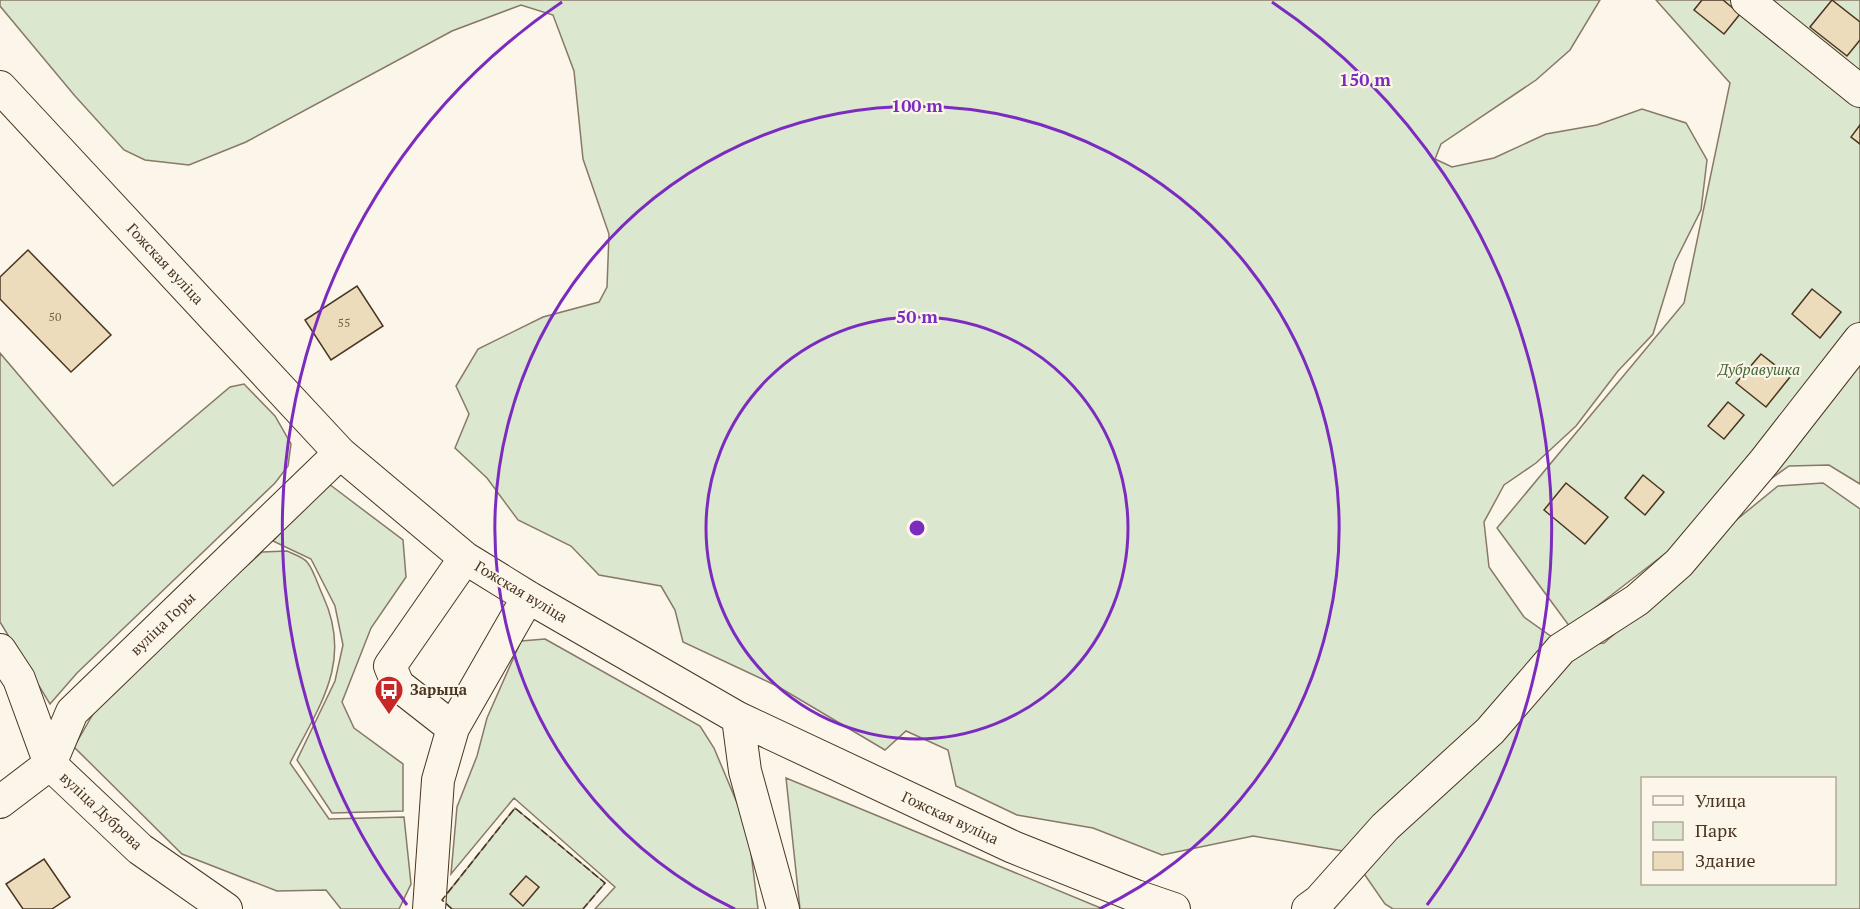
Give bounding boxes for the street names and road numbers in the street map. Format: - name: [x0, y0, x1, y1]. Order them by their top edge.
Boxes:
- street label: Гожская вуліца: [123, 218, 209, 309]
- street label: Гожская вуліца: [472, 556, 572, 627]
- street label: вуліца Горы: [125, 587, 199, 659]
- street label: вуліца Дуброва: [56, 767, 148, 854]
- street label: Гожская вуліца: [899, 786, 1002, 848]

